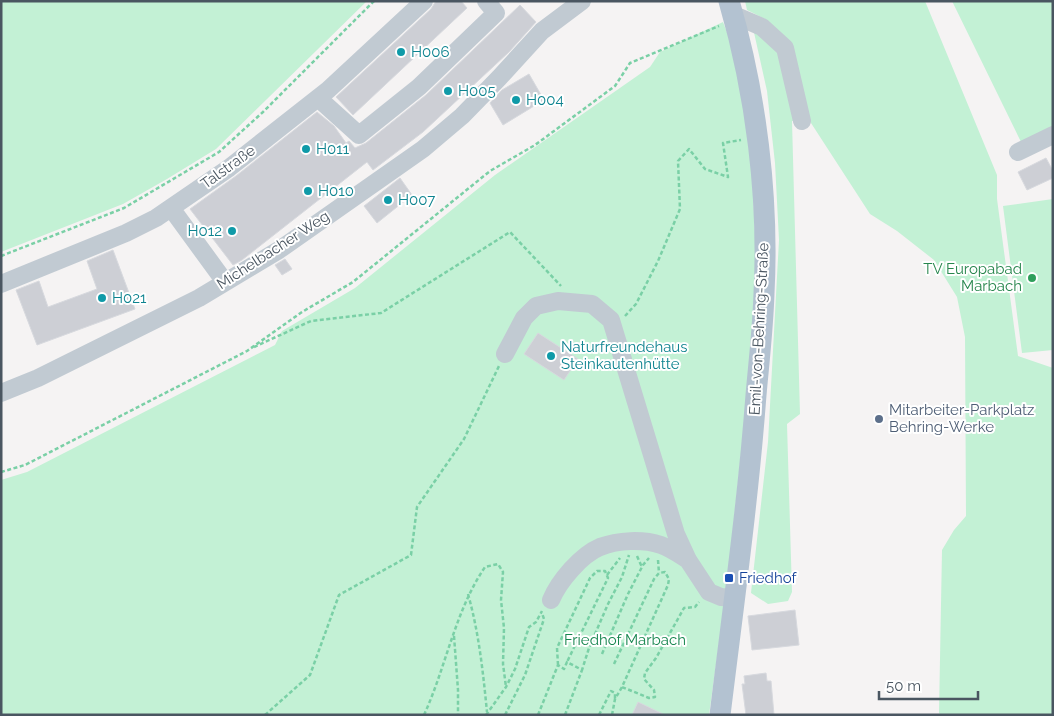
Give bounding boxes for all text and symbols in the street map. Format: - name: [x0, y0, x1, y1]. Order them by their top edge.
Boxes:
- place label: H006: [411, 43, 449, 61]
- marker: H006: [395, 46, 407, 58]
- place label: H005: [458, 82, 496, 100]
- marker: H005: [442, 85, 454, 97]
- place label: H004: [526, 91, 564, 109]
- marker: H004: [510, 94, 522, 106]
- place label: H011: [316, 140, 350, 158]
- street label: Talstraße: [197, 141, 259, 193]
- marker: H011: [300, 143, 312, 155]
- place label: H010: [318, 182, 354, 200]
- marker: H010: [302, 185, 314, 197]
- place label: H007: [398, 191, 435, 209]
- marker: H007: [382, 194, 394, 206]
- street label: Michelbacher Weg: [213, 207, 333, 293]
- place label: H012: [188, 222, 222, 240]
- marker: H012: [226, 225, 238, 237]
- street label: Emil-von-Behring-Straße: [745, 242, 773, 416]
- place label: TV Europabad Marbach: [923, 260, 1022, 295]
- marker: TV Europabad Marbach: [1026, 272, 1038, 284]
- place label: H021: [112, 289, 147, 307]
- marker: H021: [96, 292, 108, 304]
- place label: Naturfreundehaus Steinkautenhütte: [561, 338, 687, 373]
- marker: Naturfreundehaus Steinkautenhütte: [545, 350, 557, 362]
- place label: Mitarbeiter-Parkplatz Behring-Werke: [889, 401, 1034, 436]
- marker: Mitarbeiter-Parkplatz Behring-Werke: [873, 413, 885, 425]
- place label: Friedhof: [739, 569, 797, 587]
- marker: Friedhof: [723, 572, 735, 584]
- park label: Friedhof Marbach: [564, 631, 686, 649]
- scale bar: [879, 668, 978, 700]
- text: 50 m: [886, 677, 921, 695]

